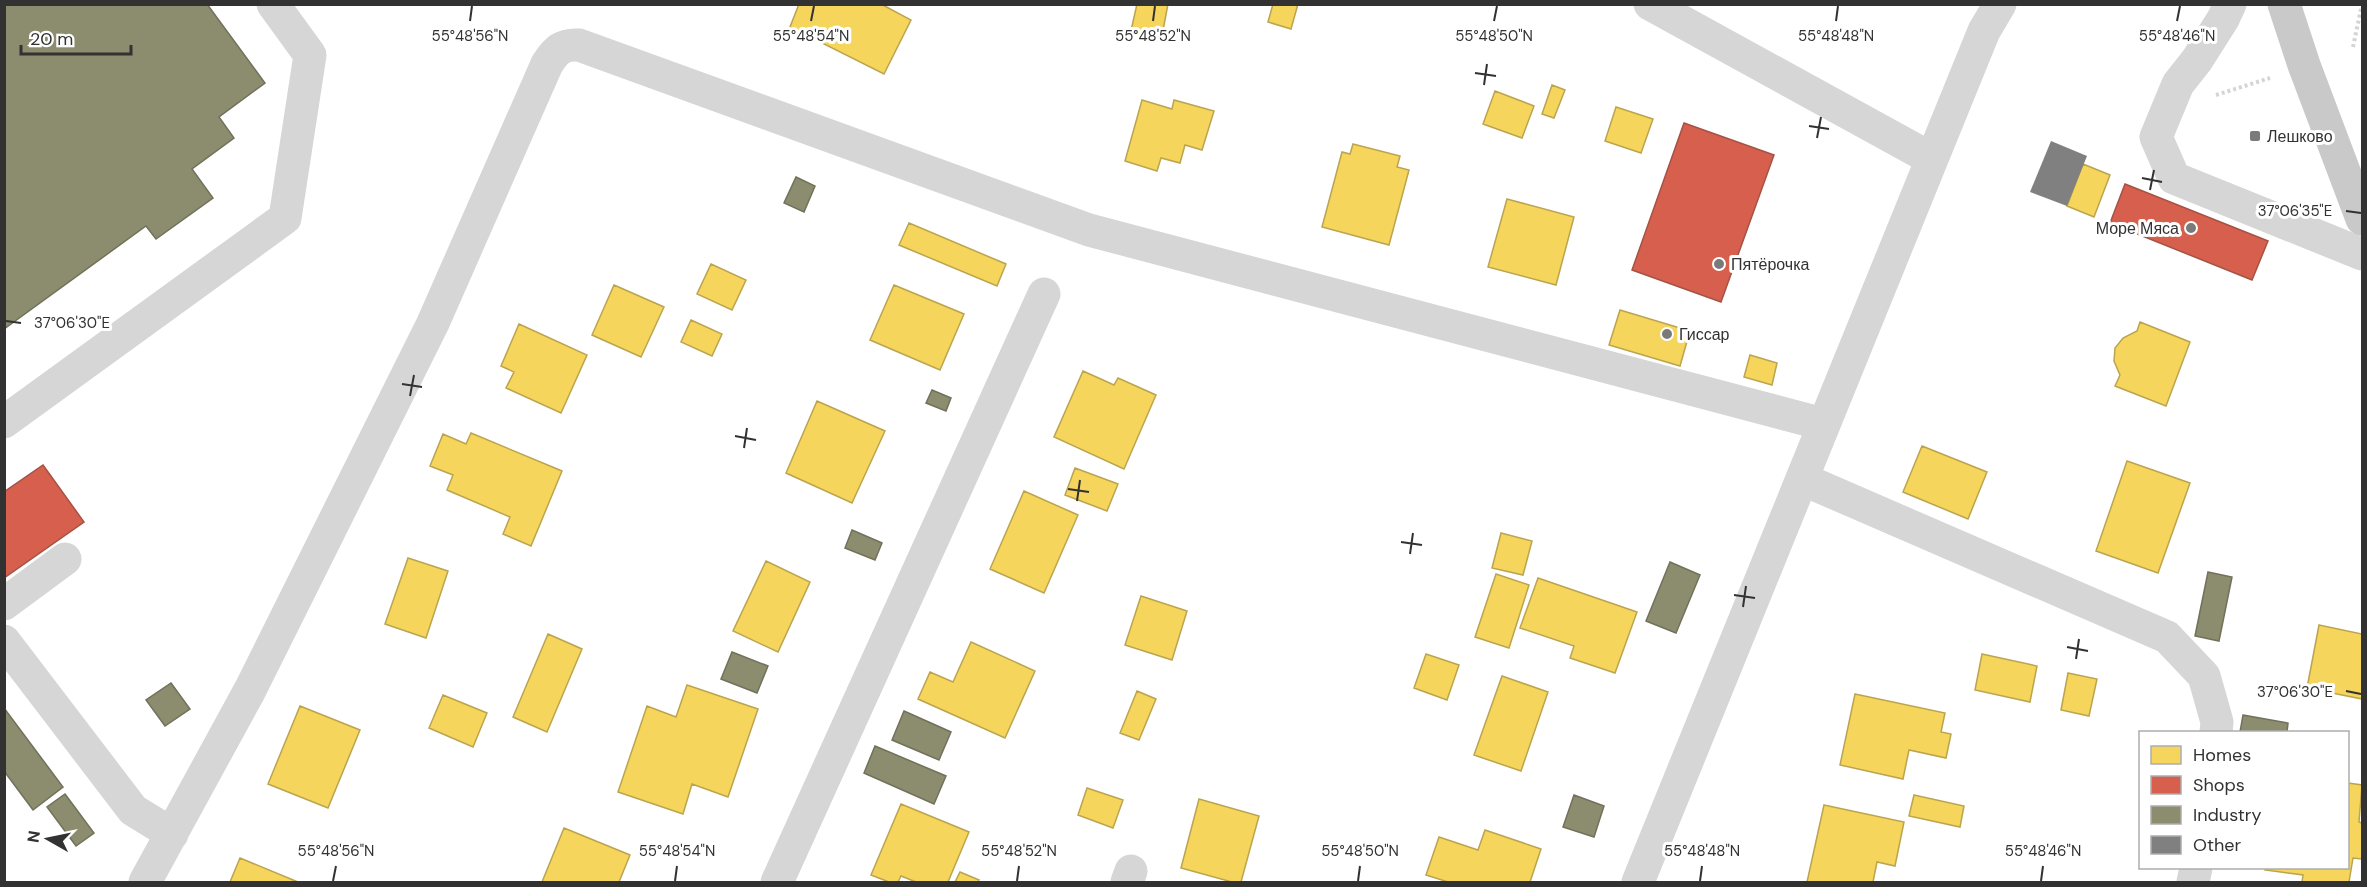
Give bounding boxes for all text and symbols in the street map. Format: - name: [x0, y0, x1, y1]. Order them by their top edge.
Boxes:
- scale bar: [21, 18, 130, 56]
- text: 55°48'56"N: [432, 26, 508, 46]
- text: 55°48'54"N: [773, 26, 849, 46]
- text: 55°48'52"N: [1115, 26, 1191, 46]
- text: 55°48'50"N: [1455, 26, 1533, 46]
- text: 55°48'48"N: [1798, 26, 1874, 46]
- text: 55°48'46"N: [2139, 26, 2215, 46]
- text: 20 m: [30, 27, 73, 51]
- place label: Лешково: [2267, 126, 2333, 147]
- marker: Лешково: [2248, 129, 2262, 143]
- text: 37°06'35"E: [2258, 201, 2332, 221]
- place label: Море Мяса: [2096, 218, 2179, 239]
- marker: Море Мяса: [2184, 221, 2198, 235]
- place label: Пятёрочка: [1731, 254, 1810, 275]
- marker: Пятёрочка: [1712, 257, 1726, 271]
- text: 37°06'30"E: [34, 313, 110, 333]
- place label: Гиссар: [1679, 324, 1730, 345]
- marker: Гиссар: [1660, 327, 1674, 341]
- text: 37°06'30"E: [2257, 682, 2333, 702]
- legend: [2139, 731, 2349, 869]
- text: Homes: [2193, 743, 2251, 767]
- text: Shops: [2193, 773, 2245, 797]
- text: Industry: [2193, 803, 2262, 827]
- north arrow: [18, 809, 78, 869]
- text: N: [22, 829, 45, 844]
- text: Other: [2193, 833, 2242, 857]
- text: 55°48'56"N: [298, 841, 374, 861]
- text: 55°48'54"N: [639, 841, 715, 861]
- text: 55°48'52"N: [981, 841, 1057, 861]
- text: 55°48'50"N: [1321, 841, 1399, 861]
- text: 55°48'48"N: [1664, 841, 1740, 861]
- text: 55°48'46"N: [2005, 841, 2081, 861]

